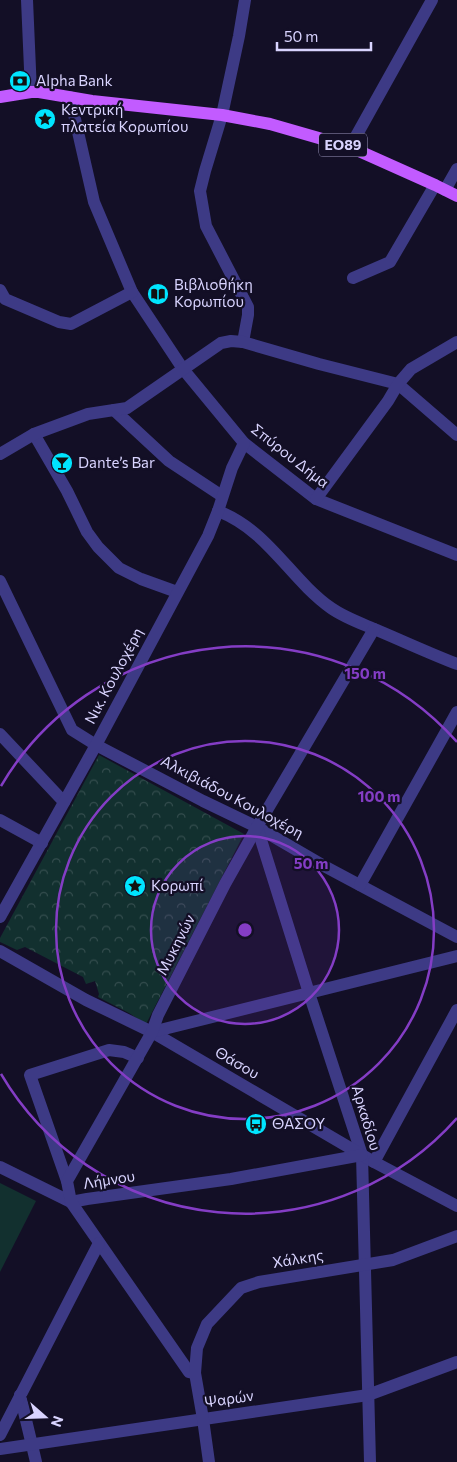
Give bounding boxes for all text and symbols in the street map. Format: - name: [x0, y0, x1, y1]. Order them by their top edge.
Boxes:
- scale bar: [277, 20, 371, 52]
- text: 50 m: [284, 27, 318, 45]
- bank icon: Alpha Bank: [8, 69, 32, 93]
- place label: Alpha Bank: [36, 71, 113, 89]
- place label: Κεντρική πλατεία Κορωπίου: [61, 100, 188, 135]
- place icon: Κεντρική πλατεία Κορωπίου: [33, 107, 57, 131]
- road number: ΕΟ89: [319, 134, 367, 156]
- place label: Βιβλιοθήκη Κορωπίου: [174, 275, 253, 310]
- library icon: Βιβλιοθήκη Κορωπίου: [146, 282, 170, 306]
- street label: Σπύρου Δήμα: [248, 419, 333, 491]
- bar icon: Dante’s Bar: [50, 451, 74, 475]
- place label: Dante’s Bar: [78, 453, 155, 471]
- street label: Νικ. Κουλοχέρη: [80, 624, 146, 727]
- text: 150 m: [344, 664, 386, 682]
- street label: Αλκιβιάδου Κουλοχέρη: [158, 751, 307, 841]
- text: 100 m: [358, 787, 400, 805]
- text: 50 m: [294, 854, 328, 872]
- place icon: Κορωπί: [123, 874, 147, 898]
- place label: Κορωπί: [151, 876, 204, 894]
- street label: Μυκηνών: [152, 911, 198, 978]
- centre of rings: [236, 921, 254, 939]
- street label: Θάσου: [212, 1042, 263, 1082]
- street label: Αρκαδίου: [349, 1083, 385, 1152]
- bus stop icon: ΘΑΣΟΥ: [244, 1112, 268, 1136]
- place label: ΘΑΣΟΥ: [272, 1114, 325, 1132]
- street label: Λήμνου: [82, 1166, 136, 1192]
- street label: Χάλκης: [271, 1245, 324, 1271]
- street label: Ψαρών: [203, 1386, 255, 1410]
- north arrow: [20, 1392, 70, 1442]
- text: N: [48, 1414, 67, 1429]

